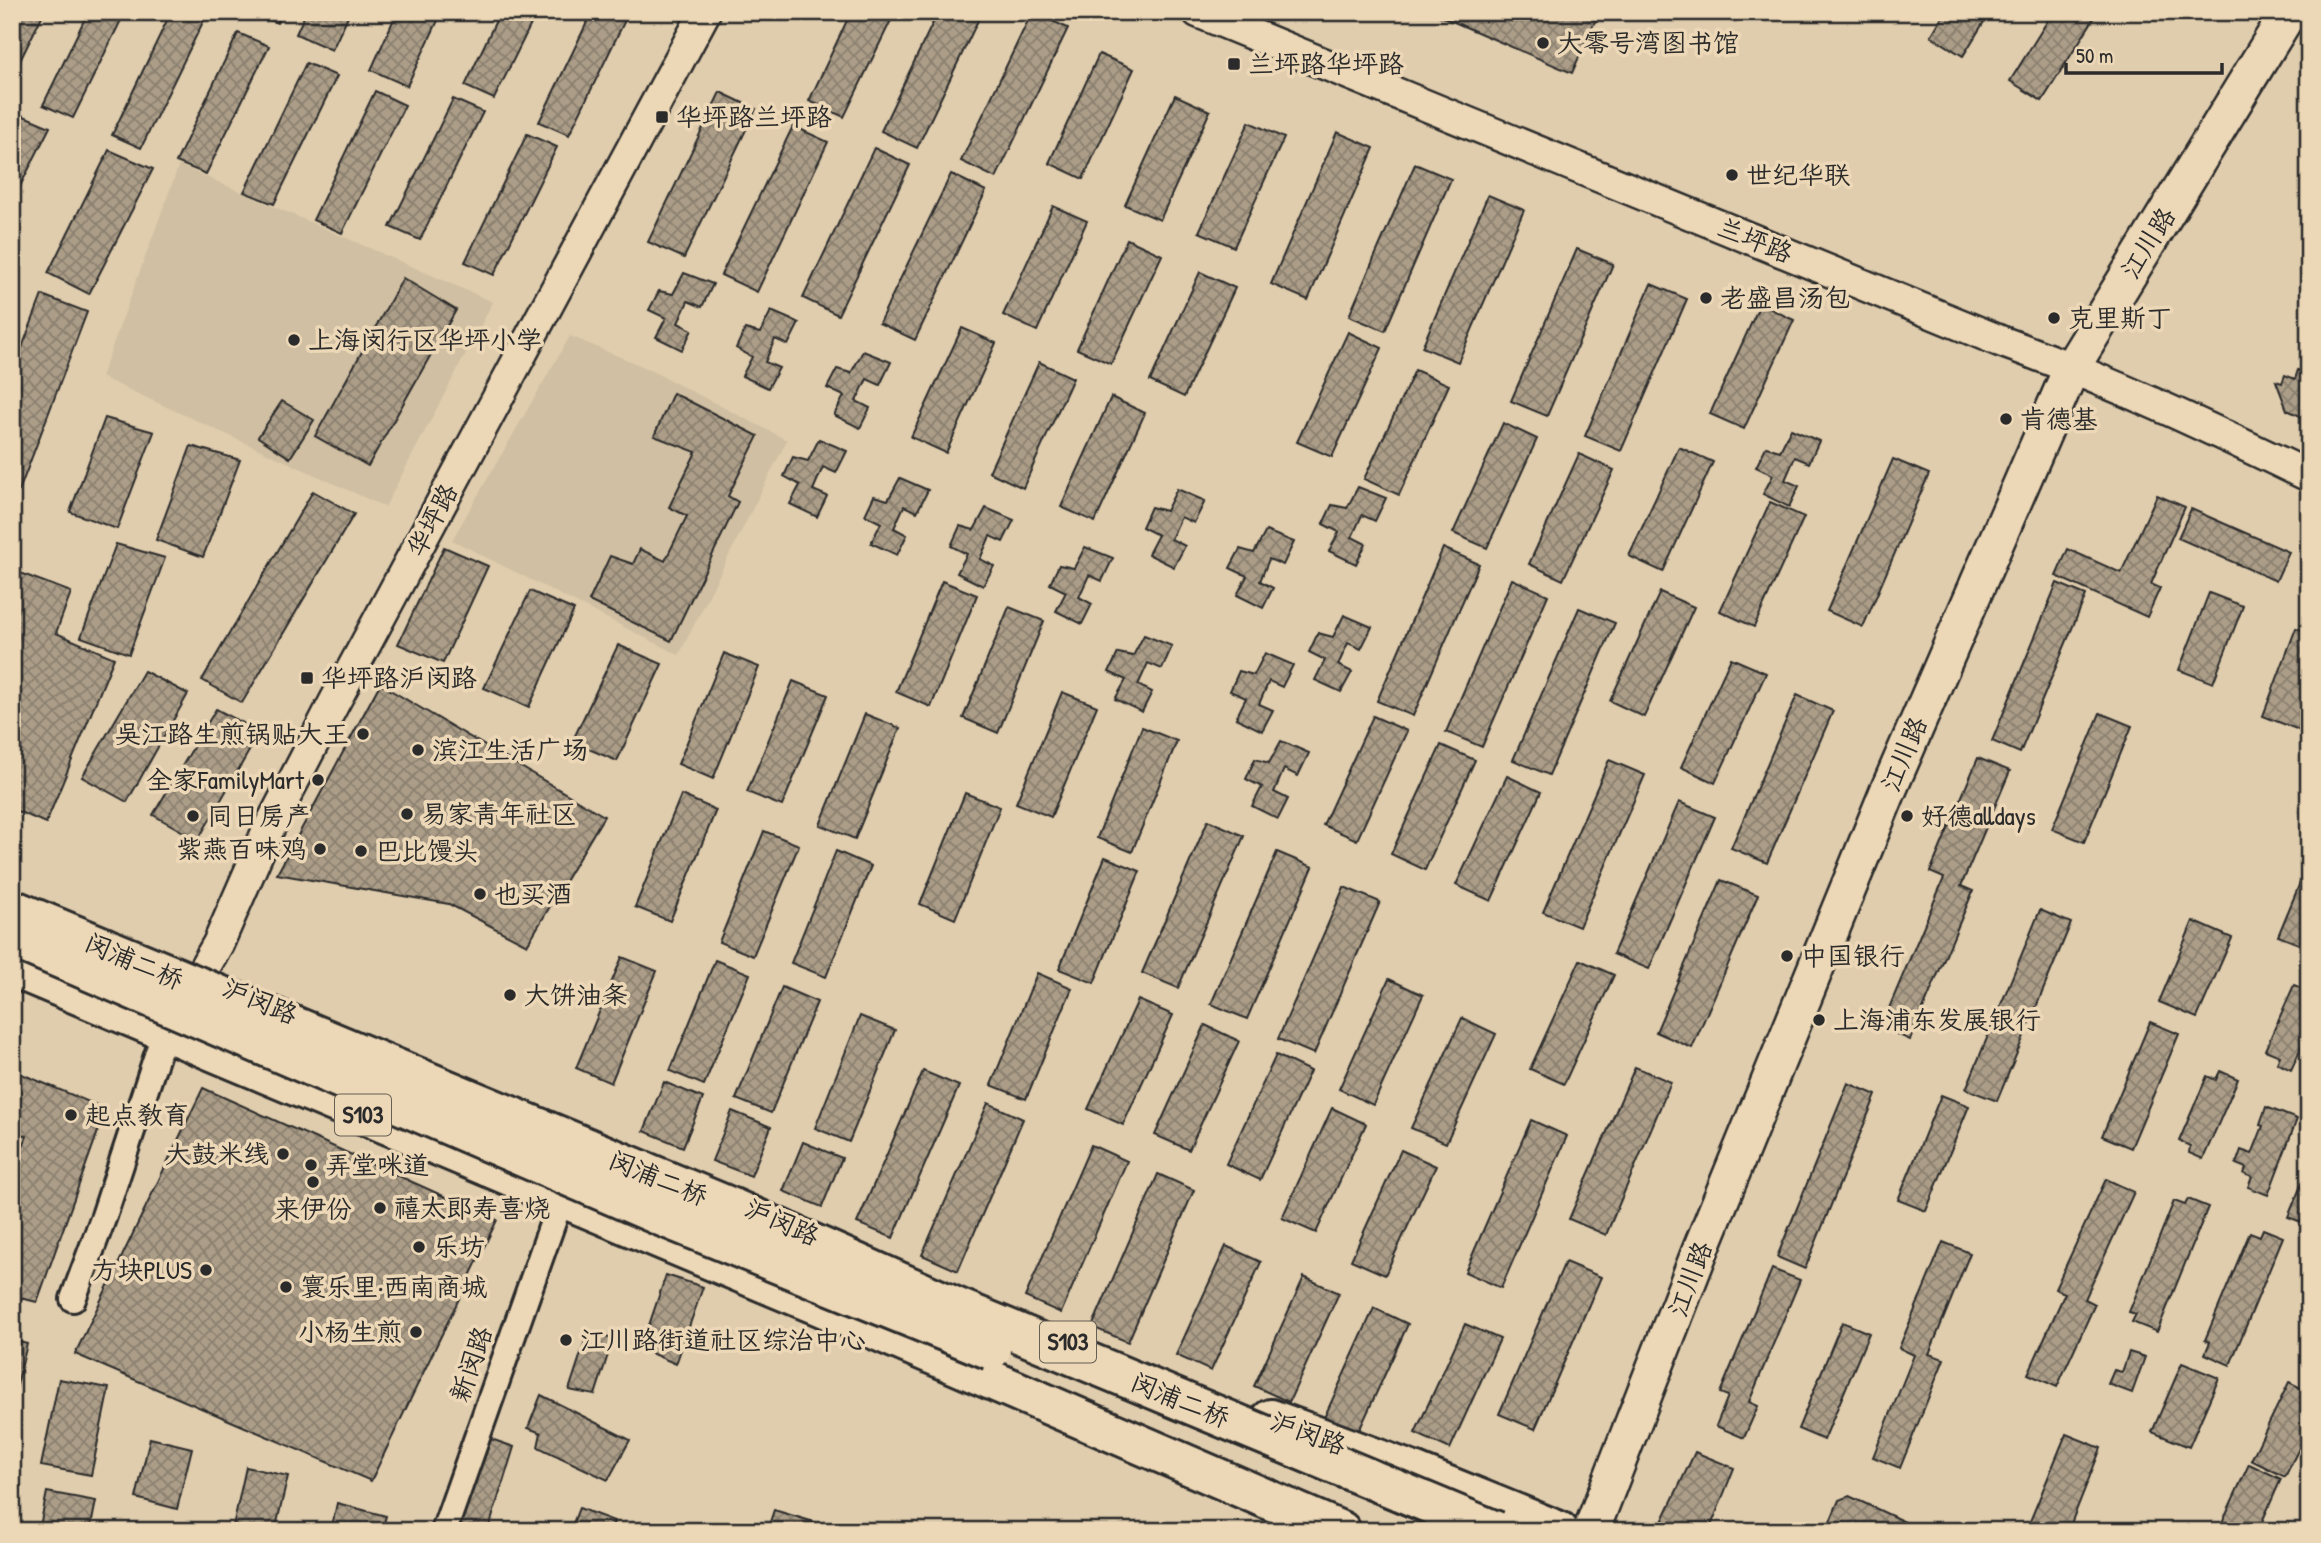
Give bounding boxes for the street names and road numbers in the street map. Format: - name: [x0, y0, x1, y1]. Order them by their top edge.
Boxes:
- street label: 江川路: [2112, 200, 2183, 285]
- street label: 兰坪路: [1712, 209, 1798, 270]
- street label: 华坪路: [398, 477, 465, 562]
- street label: 江川路: [1872, 711, 1935, 797]
- street label: 闵浦二桥: [79, 924, 189, 997]
- street label: 沪闵路: [217, 969, 303, 1032]
- road number: S103: [335, 1094, 391, 1135]
- street label: 闵浦二桥: [603, 1142, 713, 1213]
- street label: 沪闵路: [739, 1190, 825, 1253]
- street label: 江川路: [1659, 1236, 1720, 1322]
- street label: 新闵路: [441, 1321, 500, 1406]
- road number: S103: [1040, 1322, 1096, 1362]
- street label: 闵浦二桥: [1125, 1364, 1235, 1435]
- street label: 沪闵路: [1266, 1403, 1351, 1462]

